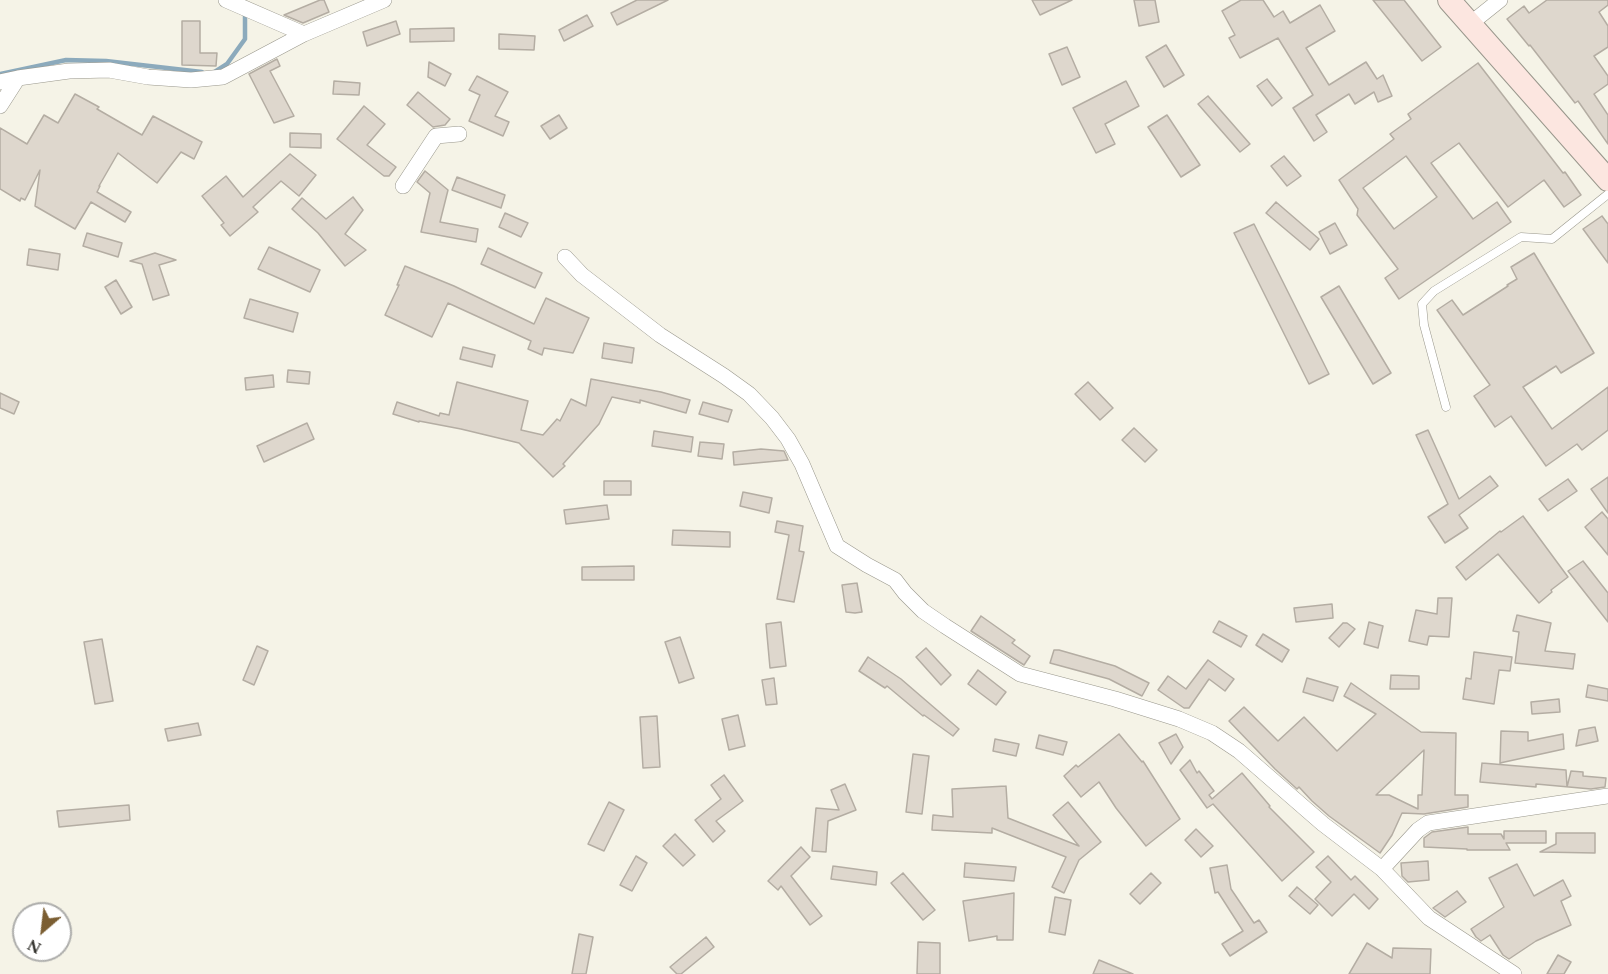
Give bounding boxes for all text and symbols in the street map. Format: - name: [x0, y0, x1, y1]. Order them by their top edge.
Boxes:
- north arrow: [12, 902, 72, 962]
- text: N: [23, 932, 46, 960]

